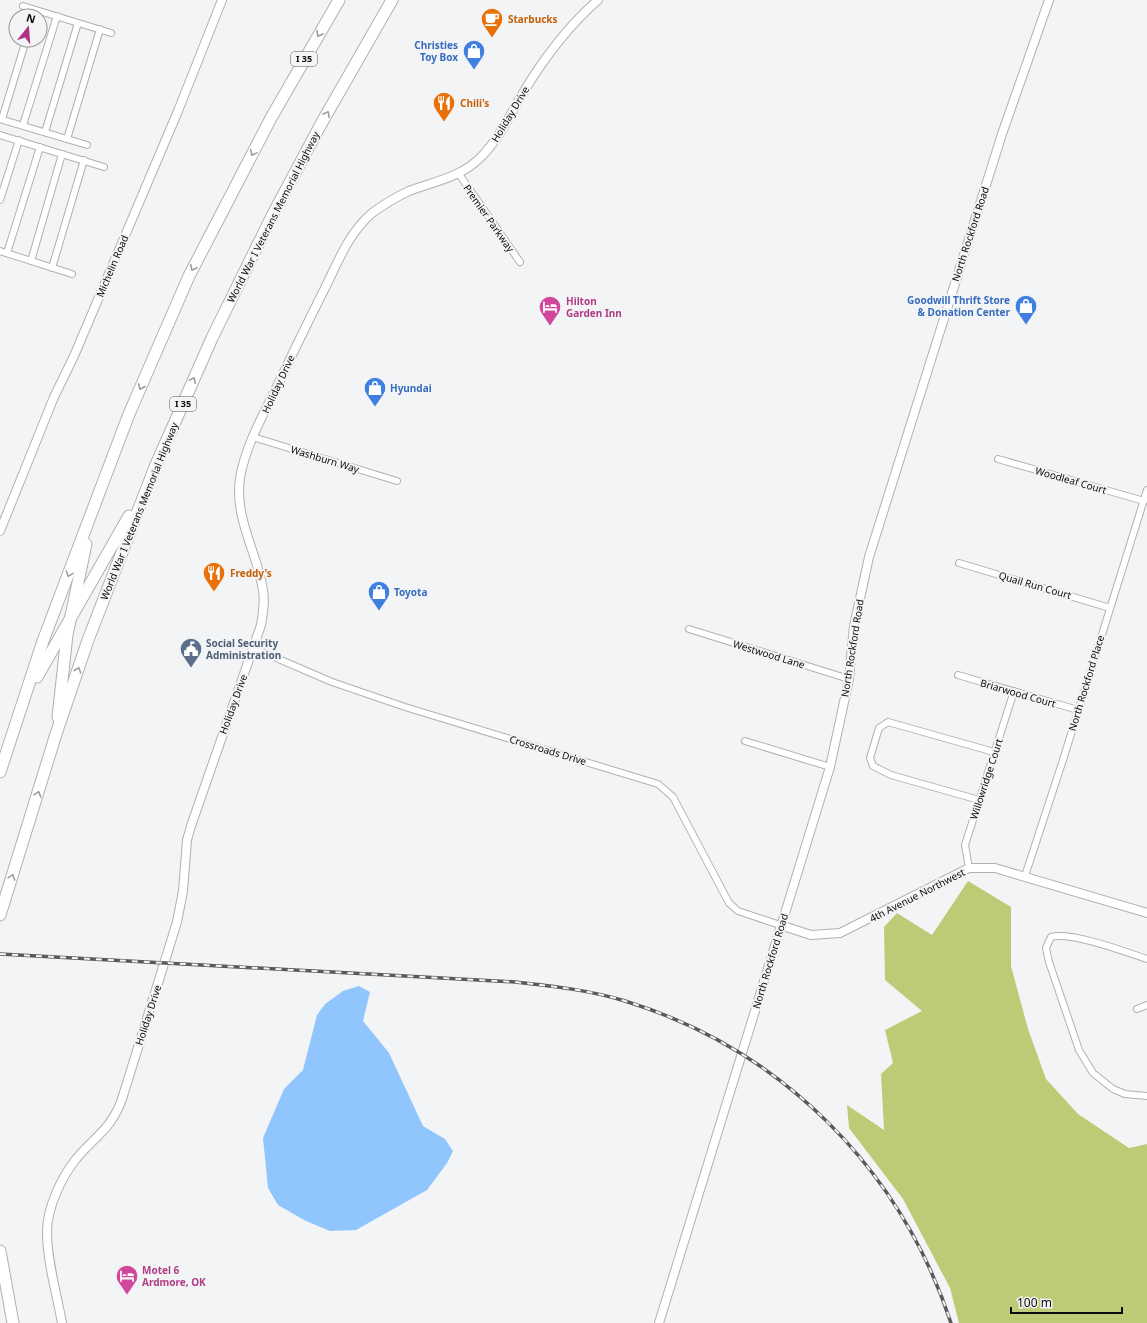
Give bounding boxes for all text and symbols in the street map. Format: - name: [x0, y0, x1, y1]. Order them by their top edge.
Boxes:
- cafe icon: Starbucks: [479, 6, 505, 39]
- north arrow: [8, 8, 48, 48]
- text: N: [25, 9, 38, 26]
- place label: Starbucks: [508, 12, 558, 26]
- one-way arrow: [316, 30, 323, 37]
- place label: Christies Toy Box: [414, 38, 458, 64]
- shop icon: Christies Toy Box: [461, 38, 487, 71]
- road number: I 35: [291, 52, 317, 66]
- street label: Holiday Drive: [488, 83, 532, 145]
- restaurant icon: Chili's: [431, 90, 457, 123]
- place label: Chili's: [460, 96, 489, 110]
- one-way arrow: [322, 111, 329, 118]
- street label: World War I Veterans Memorial Highway: [224, 128, 323, 305]
- one-way arrow: [250, 149, 258, 156]
- street label: Premier Parkway: [460, 181, 518, 255]
- street label: North Rockford Road: [948, 185, 992, 283]
- street label: Michelin Road: [93, 233, 131, 299]
- one-way arrow: [190, 264, 198, 272]
- place label: Goodwill Thrift Store & Donation Center: [907, 293, 1011, 319]
- shop icon: Goodwill Thrift Store & Donation Center: [1013, 293, 1039, 326]
- hotel icon: Hilton Garden Inn: [537, 294, 563, 327]
- place label: Hilton Garden Inn: [566, 294, 622, 320]
- street label: Holiday Drive: [258, 352, 298, 415]
- shop icon: Hyundai: [362, 375, 388, 408]
- one-way arrow: [189, 377, 197, 384]
- place label: Hyundai: [390, 381, 432, 395]
- one-way arrow: [138, 383, 146, 391]
- road number: I 35: [170, 397, 196, 411]
- street label: World War I Veterans Memorial Highway: [97, 419, 181, 602]
- street label: Washburn Way: [289, 442, 362, 476]
- street label: Woodleaf Court: [1034, 463, 1109, 497]
- restaurant icon: Freddy's: [201, 560, 227, 593]
- place label: Freddy's: [230, 566, 272, 580]
- street label: Quail Run Court: [997, 568, 1073, 602]
- one-way arrow: [65, 570, 73, 577]
- shop icon: Toyota: [366, 579, 392, 612]
- place label: Toyota: [394, 585, 427, 599]
- street label: North Rockford Road: [837, 598, 867, 698]
- street label: North Rockford Place: [1065, 633, 1107, 733]
- public building icon: Social Security Administration: [178, 636, 204, 669]
- place label: Social Security Administration: [206, 636, 281, 662]
- street label: Westwood Lane: [731, 636, 807, 672]
- one-way arrow: [73, 667, 82, 674]
- street label: Holiday Drive: [216, 672, 250, 736]
- street label: Briarwood Court: [979, 676, 1058, 711]
- street label: Crossroads Drive: [508, 732, 589, 768]
- street label: Willowridge Court: [966, 736, 1006, 821]
- one-way arrow: [33, 790, 42, 797]
- street label: 4th Avenue Northwest: [867, 865, 967, 925]
- one-way arrow: [7, 874, 16, 881]
- street label: North Rockford Road: [749, 912, 791, 1010]
- street label: Holiday Drive: [132, 983, 164, 1047]
- hotel icon: Motel 6 Ardmore, OK: [114, 1263, 140, 1296]
- place label: Motel 6 Ardmore, OK: [142, 1263, 206, 1289]
- scale bar: [1011, 1289, 1122, 1315]
- text: 100 m: [1017, 1294, 1052, 1311]

